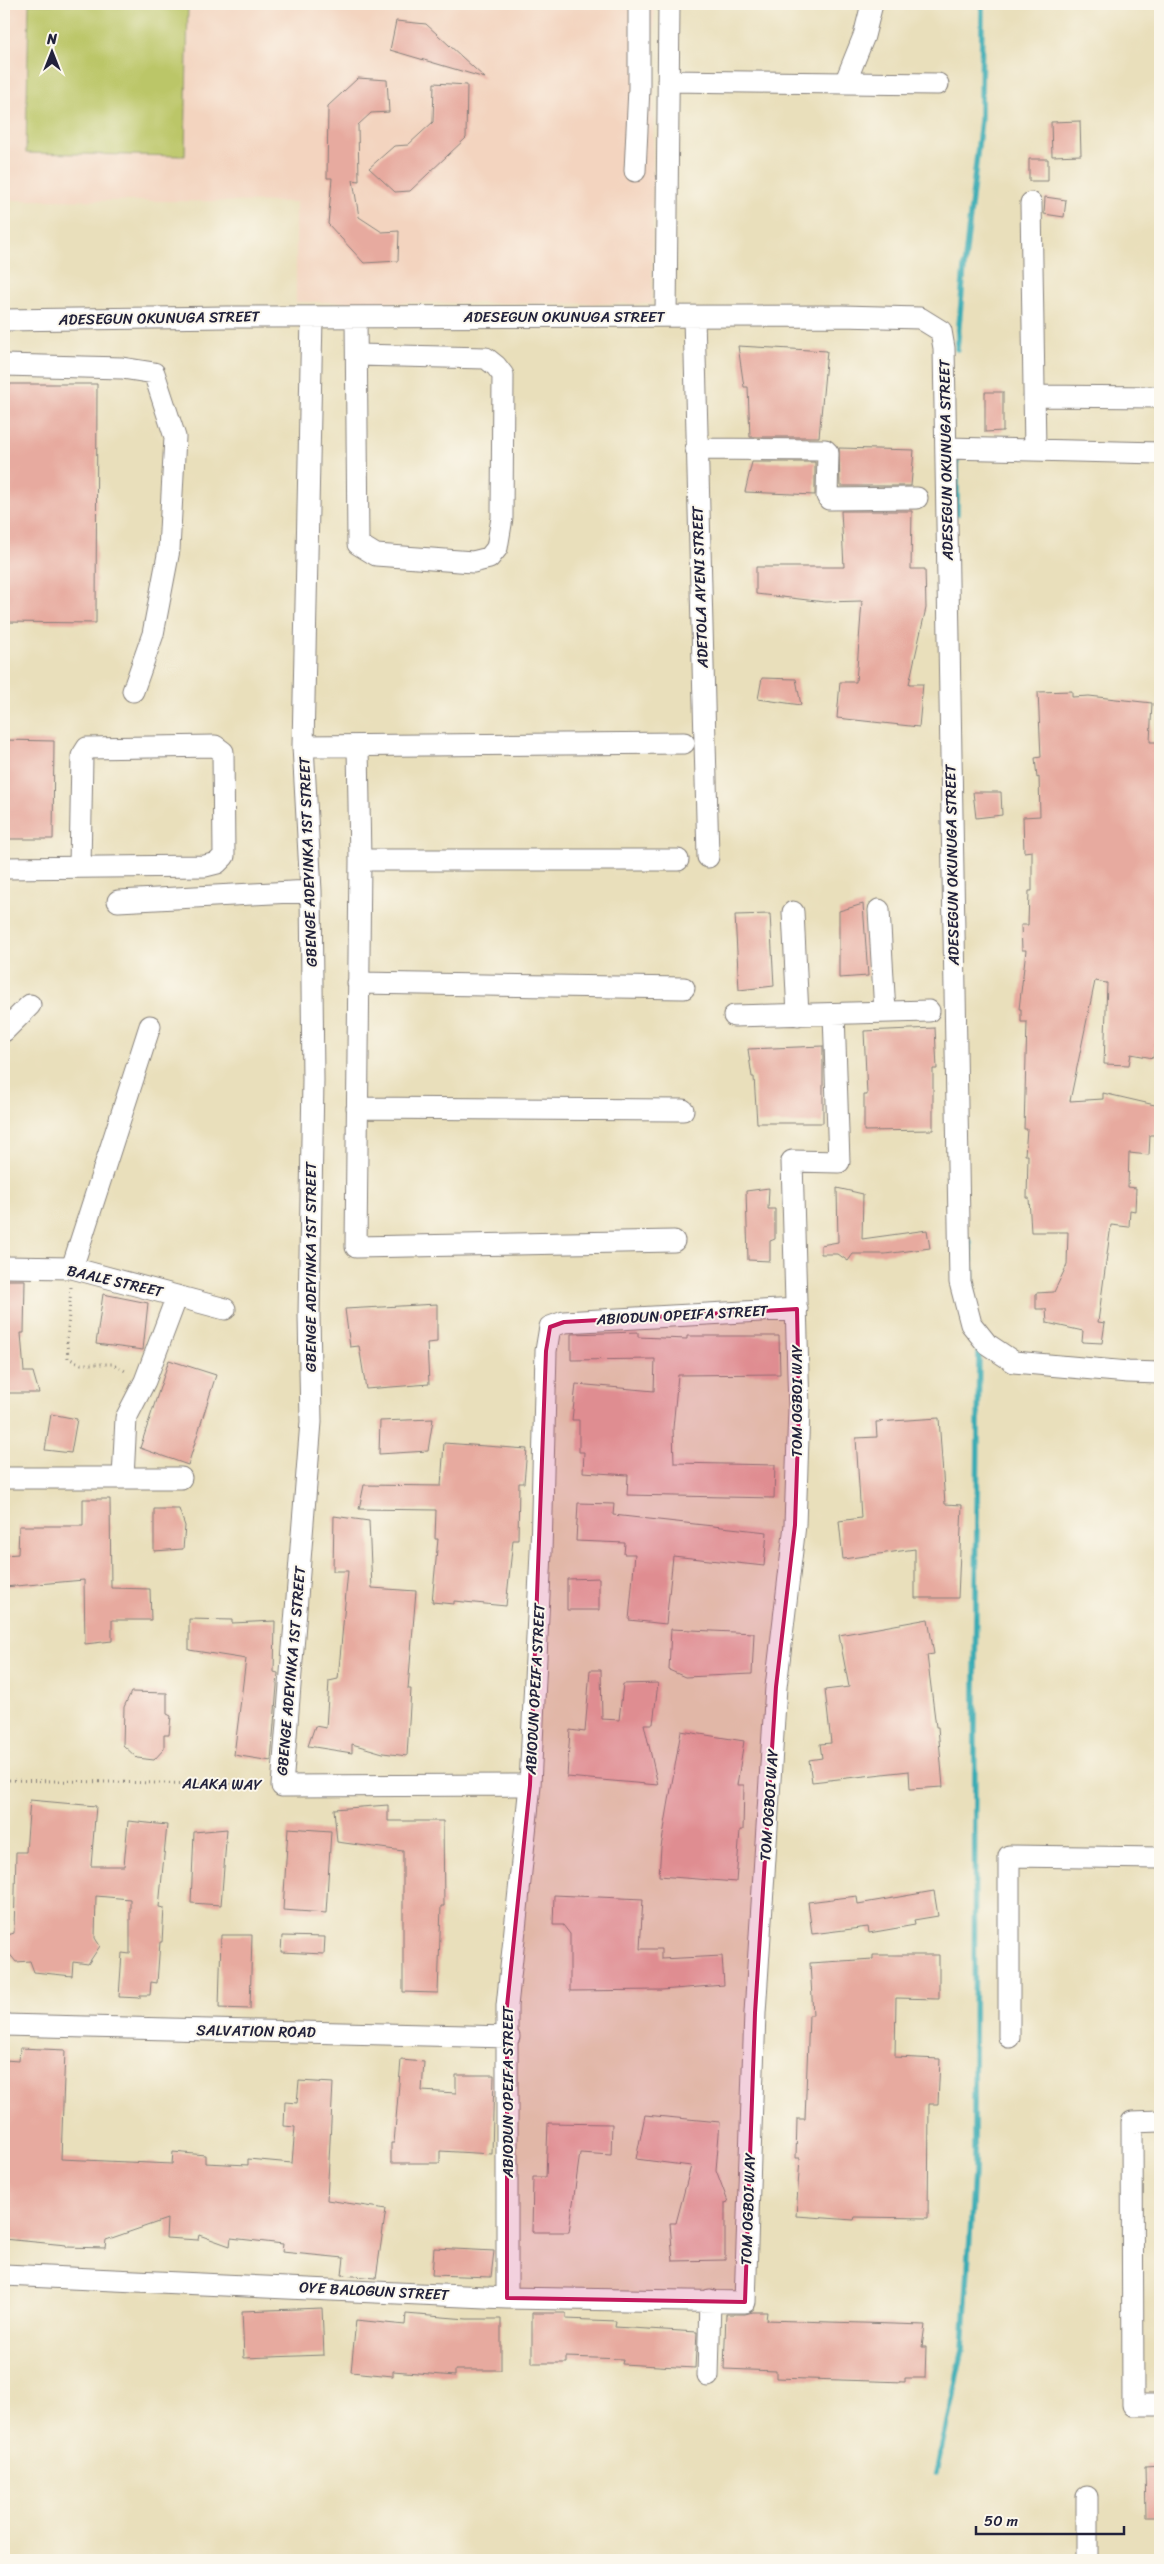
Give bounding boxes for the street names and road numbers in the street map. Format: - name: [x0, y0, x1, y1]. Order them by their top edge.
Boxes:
- street label: ADESEGUN OKUNUGA STREET: [57, 303, 261, 333]
- street label: ADESEGUN OKUNUGA STREET: [463, 304, 665, 330]
- street label: ADESEGUN OKUNUGA STREET: [931, 358, 961, 562]
- street label: ADETOLA AYENI STREET: [684, 504, 716, 669]
- street label: GBENGE ADEYINKA 1ST STREET: [291, 756, 325, 967]
- street label: ADESEGUN OKUNUGA STREET: [937, 763, 967, 967]
- street label: GBENGE ADEYINKA 1ST STREET: [298, 1161, 324, 1372]
- street label: BAALE STREET: [64, 1257, 167, 1305]
- street label: ABIODUN OPEIFA STREET: [595, 1297, 770, 1333]
- street label: TOM OGBOI WAY: [784, 1344, 810, 1457]
- street label: GBENGE ADEYINKA 1ST STREET: [269, 1564, 313, 1777]
- street label: ABIODUN OPEIFA STREET: [517, 1601, 553, 1776]
- street label: TOM OGBOI WAY: [752, 1747, 786, 1862]
- street label: ALAKA WAY: [181, 1770, 264, 1798]
- street label: ABIODUN OPEIFA STREET: [495, 2005, 521, 2179]
- street label: SALVATION ROAD: [196, 2017, 316, 2045]
- street label: TOM OGBOI WAY: [733, 2152, 763, 2266]
- street label: OYE BALOGUN STREET: [299, 2274, 451, 2308]

